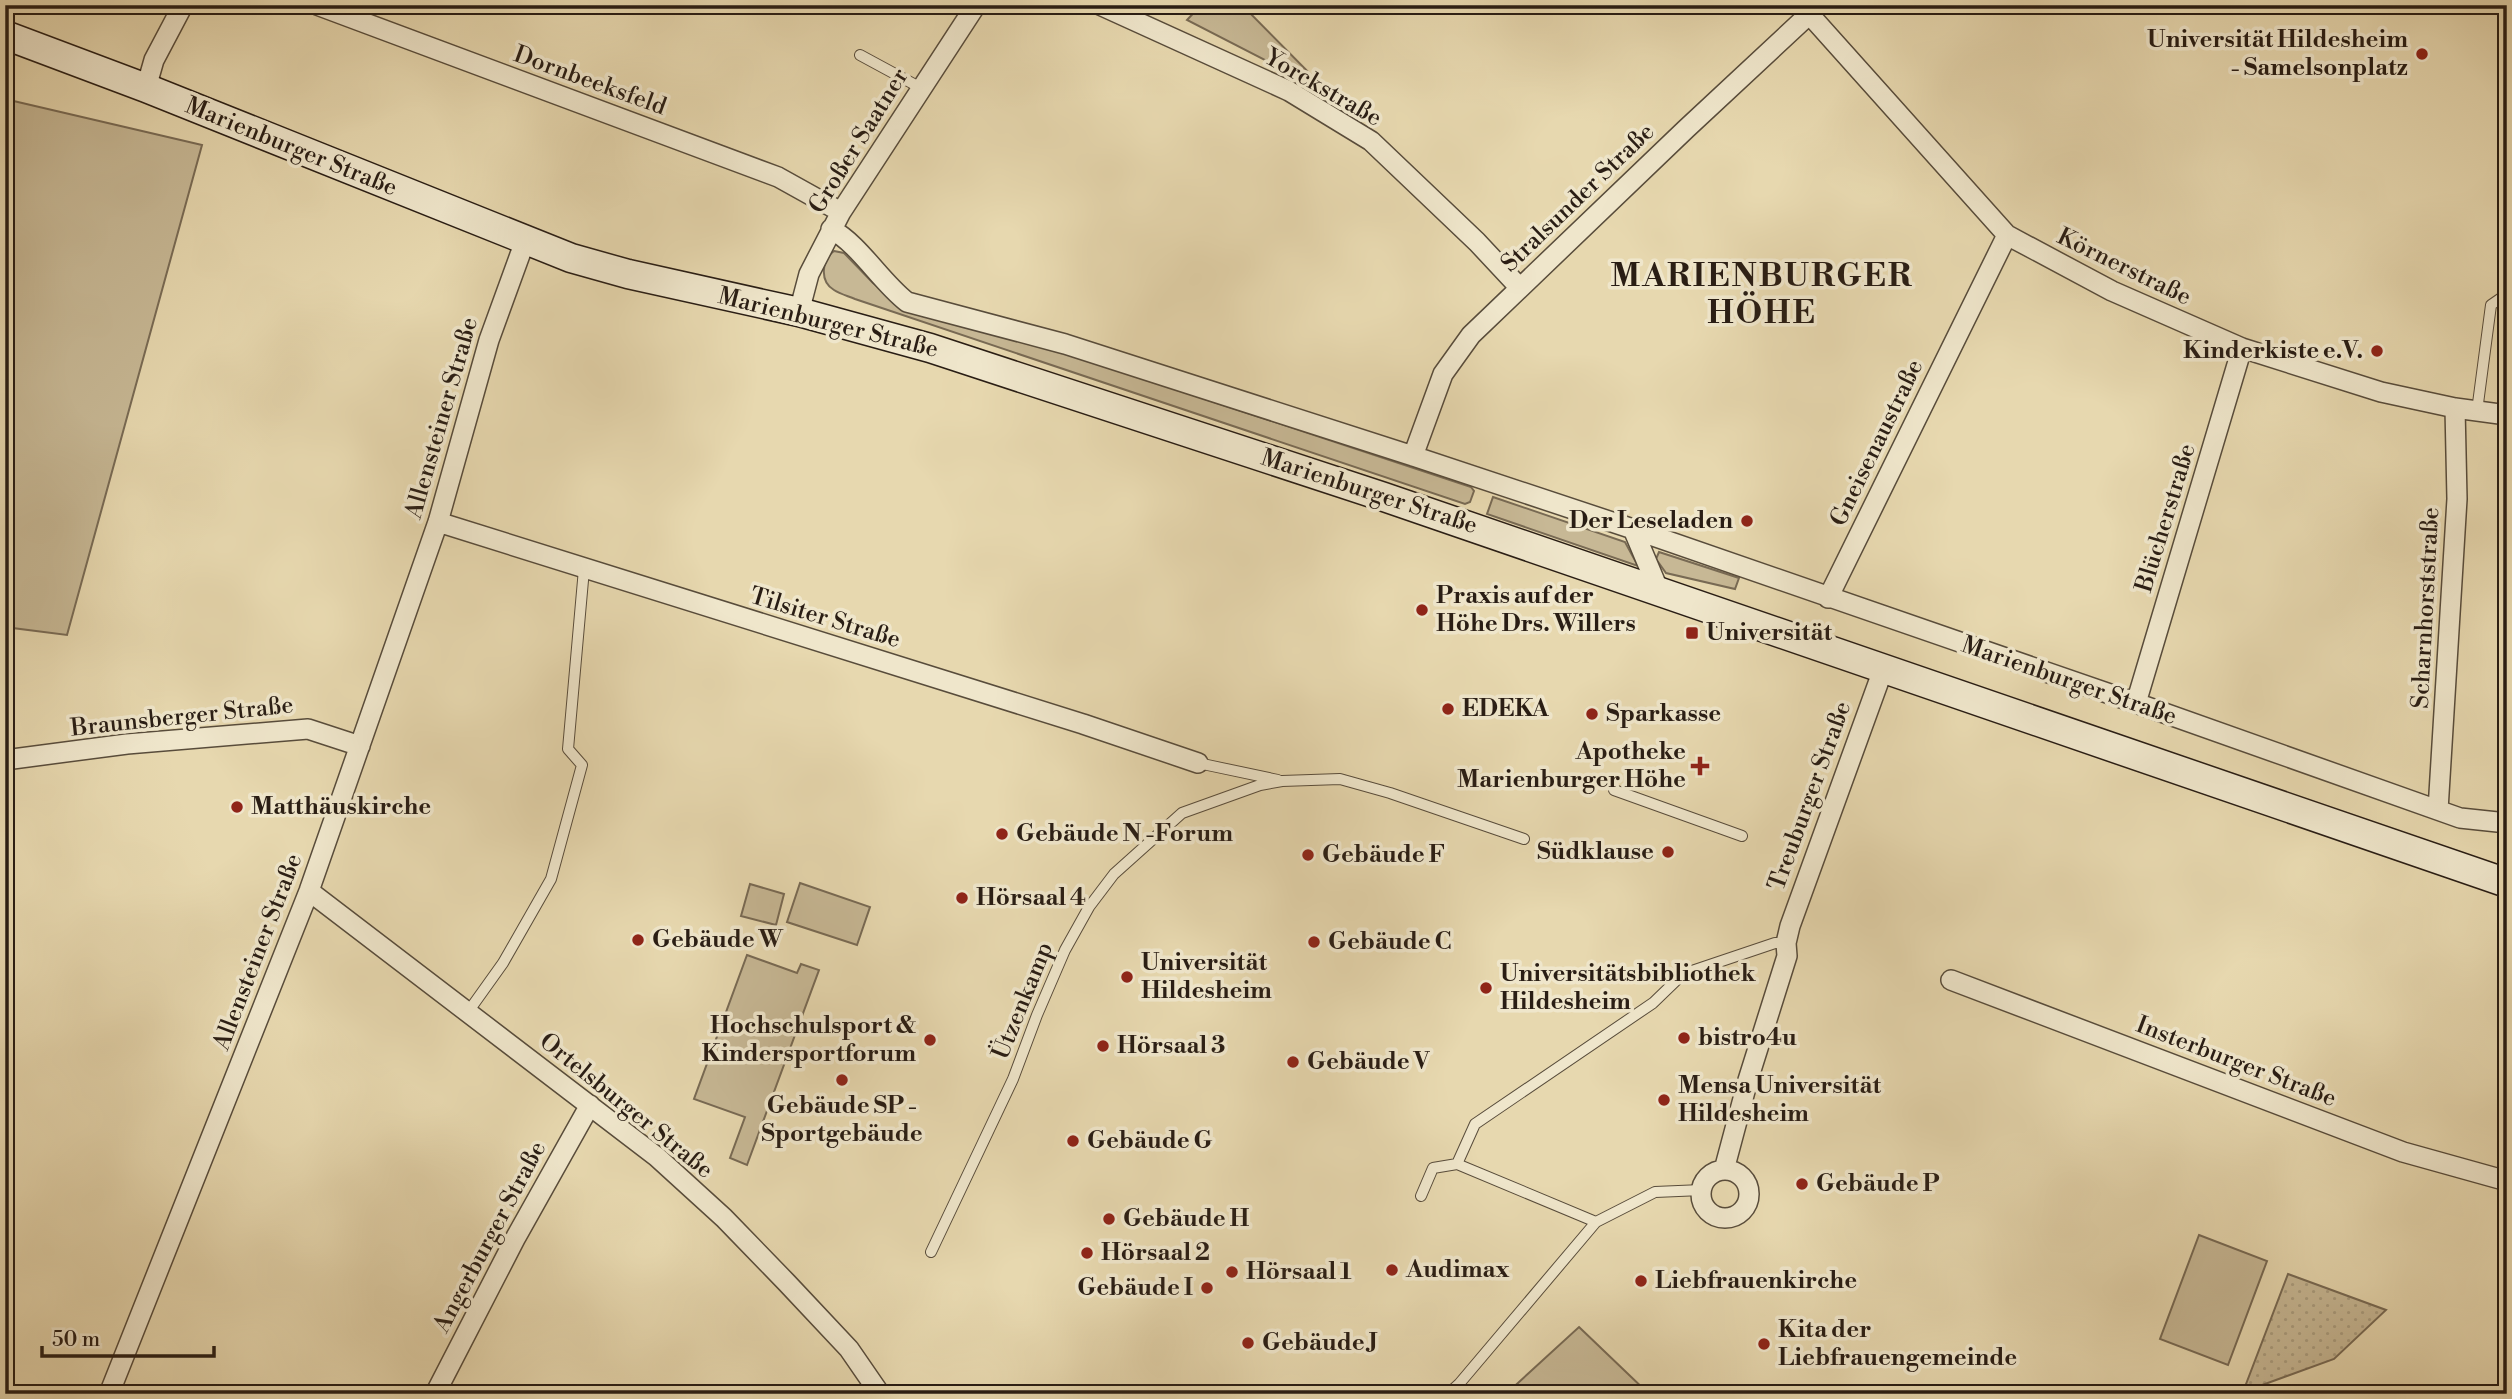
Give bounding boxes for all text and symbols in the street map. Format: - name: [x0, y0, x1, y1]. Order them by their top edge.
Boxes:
- place label: Universität Hildesheim - Samelsonplatz: [2147, 25, 2408, 83]
- street label: Dornbeeksfeld: [510, 40, 671, 123]
- street label: Yorckstraße: [1257, 41, 1387, 134]
- marker: Universität Hildesheim - Samelsonplatz: [2414, 46, 2430, 62]
- street label: Großer Saatner: [802, 63, 916, 219]
- street label: Marienburger Straße: [181, 91, 401, 203]
- street label: Stralsunder Straße: [1495, 117, 1661, 279]
- street label: Körnerstraße: [2052, 222, 2196, 312]
- district label: MARIENBURGER HÖHE: [1611, 256, 1913, 333]
- street label: Marienburger Straße: [715, 281, 941, 365]
- street label: Allensteiner Straße: [399, 314, 485, 523]
- place label: Kinderkiste e.V.: [2183, 336, 2363, 366]
- marker: Kinderkiste e.V.: [2369, 343, 2385, 359]
- street label: Gneisenaustraße: [1824, 355, 1930, 531]
- street label: Blücherstraße: [2129, 440, 2203, 597]
- street label: Marienburger Straße: [1257, 443, 1481, 541]
- place label: Der Leseladen: [1569, 506, 1733, 536]
- street label: Scharnhorststraße: [2406, 506, 2446, 710]
- marker: Der Leseladen: [1739, 513, 1755, 529]
- street label: Tilsiter Straße: [746, 581, 904, 655]
- place label: Praxis auf der Höhe Drs. Willers: [1436, 581, 1636, 639]
- marker: Praxis auf der Höhe Drs. Willers: [1414, 602, 1430, 618]
- place label: Universität: [1706, 618, 1833, 648]
- marker: Universität: [1684, 625, 1700, 641]
- street label: Marienburger Straße: [1957, 630, 2181, 732]
- street label: Braunsberger Straße: [68, 690, 295, 744]
- place label: EDEKA: [1462, 694, 1550, 724]
- street label: Treuburger Straße: [1762, 697, 1858, 895]
- place label: Sparkasse: [1606, 699, 1721, 729]
- marker: EDEKA: [1440, 701, 1456, 717]
- marker: Sparkasse: [1584, 706, 1600, 722]
- place label: Apotheke Marienburger Höhe: [1457, 737, 1686, 795]
- marker: Apotheke Marienburger Höhe: [1692, 758, 1708, 774]
- place label: Matthäuskirche: [251, 792, 431, 822]
- marker: Matthäuskirche: [229, 799, 245, 815]
- place label: Gebäude N -Forum: [1016, 819, 1233, 849]
- marker: Gebäude N -Forum: [994, 826, 1010, 842]
- place label: Südklause: [1537, 837, 1654, 867]
- place label: Gebäude F: [1322, 840, 1445, 870]
- marker: Südklause: [1660, 844, 1676, 860]
- marker: Gebäude F: [1300, 847, 1316, 863]
- street label: Allensteiner Straße: [206, 849, 309, 1055]
- place label: Hörsaal 4: [976, 883, 1086, 913]
- marker: Hörsaal 4: [954, 890, 970, 906]
- place label: Gebäude W: [652, 925, 784, 955]
- place label: Gebäude C: [1328, 927, 1452, 957]
- marker: Gebäude W: [630, 932, 646, 948]
- marker: Gebäude C: [1306, 934, 1322, 950]
- street label: Ützenkamp: [985, 938, 1060, 1064]
- place label: Universität Hildesheim: [1141, 948, 1272, 1006]
- place label: Universitätsbibliothek Hildesheim: [1500, 959, 1757, 1017]
- marker: Universität Hildesheim: [1119, 969, 1135, 985]
- marker: Universitätsbibliothek Hildesheim: [1478, 980, 1494, 996]
- street label: Insterburger Straße: [2132, 1010, 2340, 1114]
- place label: Hochschulsport & Kindersportforum: [702, 1011, 916, 1069]
- place label: bistro4u: [1698, 1023, 1797, 1053]
- street label: Ortelsburger Straße: [533, 1027, 719, 1185]
- marker: bistro4u: [1676, 1030, 1692, 1046]
- place label: Hörsaal 3: [1117, 1031, 1226, 1061]
- marker: Hochschulsport & Kindersportforum: [922, 1032, 938, 1048]
- marker: Hörsaal 3: [1095, 1038, 1111, 1054]
- place label: Gebäude V: [1307, 1047, 1431, 1077]
- marker: Gebäude V: [1285, 1054, 1301, 1070]
- place label: Mensa Universität Hildesheim: [1678, 1071, 1882, 1129]
- marker: Gebäude SP - Sportgebäude: [834, 1072, 850, 1088]
- place label: Gebäude SP - Sportgebäude: [761, 1091, 923, 1149]
- marker: Mensa Universität Hildesheim: [1656, 1092, 1672, 1108]
- place label: Gebäude G: [1087, 1126, 1213, 1156]
- marker: Gebäude G: [1065, 1133, 1081, 1149]
- street label: Angerburger Straße: [426, 1136, 553, 1339]
- place label: Gebäude P: [1816, 1169, 1940, 1199]
- marker: Gebäude P: [1794, 1176, 1810, 1192]
- place label: Gebäude H: [1123, 1204, 1250, 1234]
- marker: Gebäude H: [1101, 1211, 1117, 1227]
- place label: Hörsaal 2: [1101, 1238, 1210, 1268]
- marker: Hörsaal 2: [1079, 1245, 1095, 1261]
- place label: Audimax: [1405, 1255, 1509, 1285]
- place label: Hörsaal 1: [1246, 1257, 1352, 1287]
- marker: Audimax: [1384, 1262, 1400, 1278]
- marker: Hörsaal 1: [1224, 1264, 1240, 1280]
- place label: Liebfrauenkirche: [1655, 1266, 1857, 1296]
- place label: Gebäude I: [1077, 1273, 1193, 1303]
- marker: Liebfrauenkirche: [1633, 1273, 1649, 1289]
- marker: Gebäude I: [1199, 1280, 1215, 1296]
- scale bar: [42, 1315, 214, 1359]
- place label: Kita der Liebfrauengemeinde: [1778, 1315, 2017, 1373]
- text: 50 m: [52, 1327, 100, 1353]
- place label: Gebäude J: [1262, 1328, 1378, 1358]
- marker: Gebäude J: [1240, 1335, 1256, 1351]
- marker: Kita der Liebfrauengemeinde: [1756, 1336, 1772, 1352]

